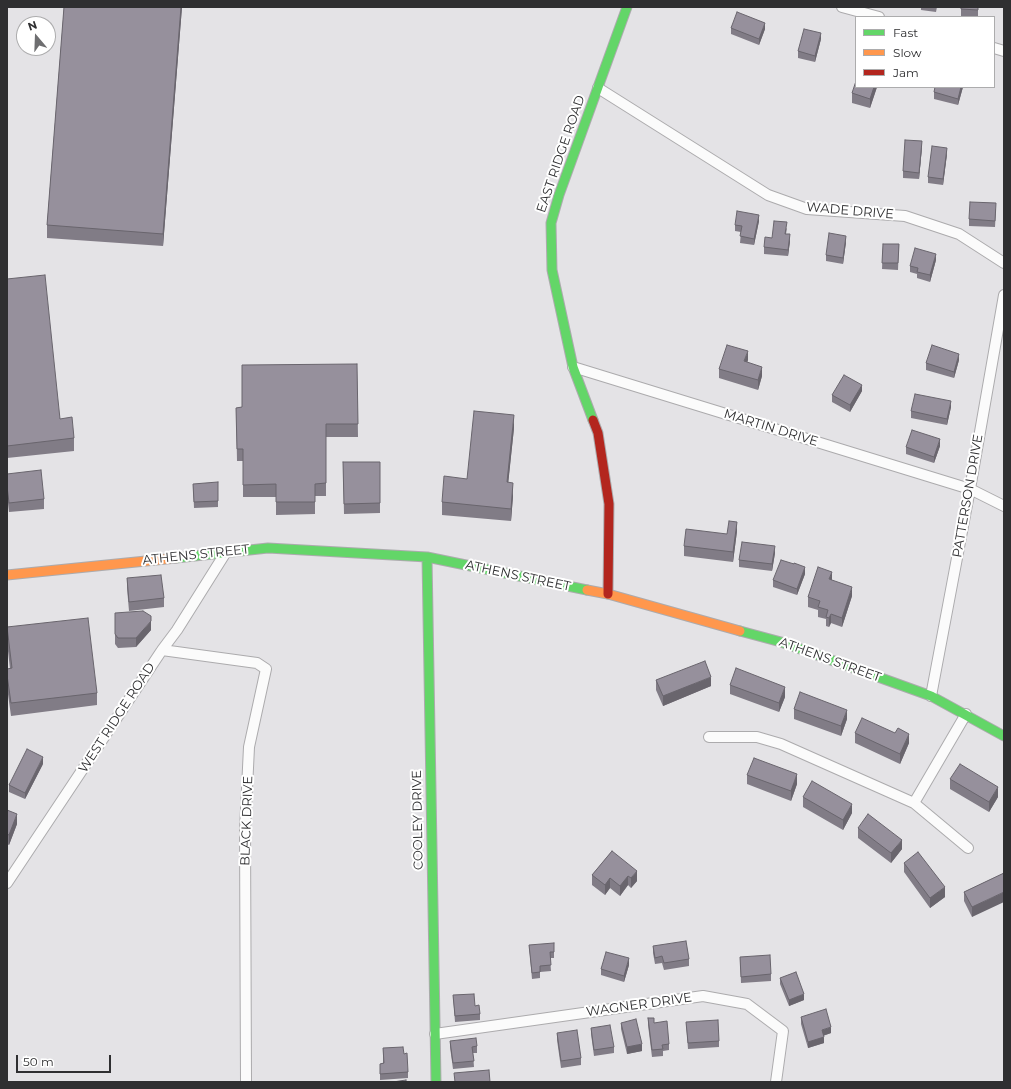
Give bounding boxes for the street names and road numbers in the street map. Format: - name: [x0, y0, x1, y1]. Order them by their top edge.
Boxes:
- street label: EAST RIDGE ROAD: [534, 93, 588, 215]
- street label: WADE DRIVE: [806, 199, 894, 223]
- street label: MARTIN DRIVE: [722, 406, 820, 450]
- street label: PATTERSON DRIVE: [949, 433, 987, 559]
- street label: ATHENS STREET: [142, 542, 250, 568]
- street label: ATHENS STREET: [464, 557, 572, 595]
- street label: ATHENS STREET: [777, 634, 883, 686]
- street label: WEST RIDGE ROAD: [76, 660, 158, 776]
- street label: COOLEY DRIVE: [409, 770, 427, 870]
- street label: BLACK DRIVE: [238, 776, 256, 866]
- street label: WAGNER DRIVE: [585, 990, 693, 1020]

